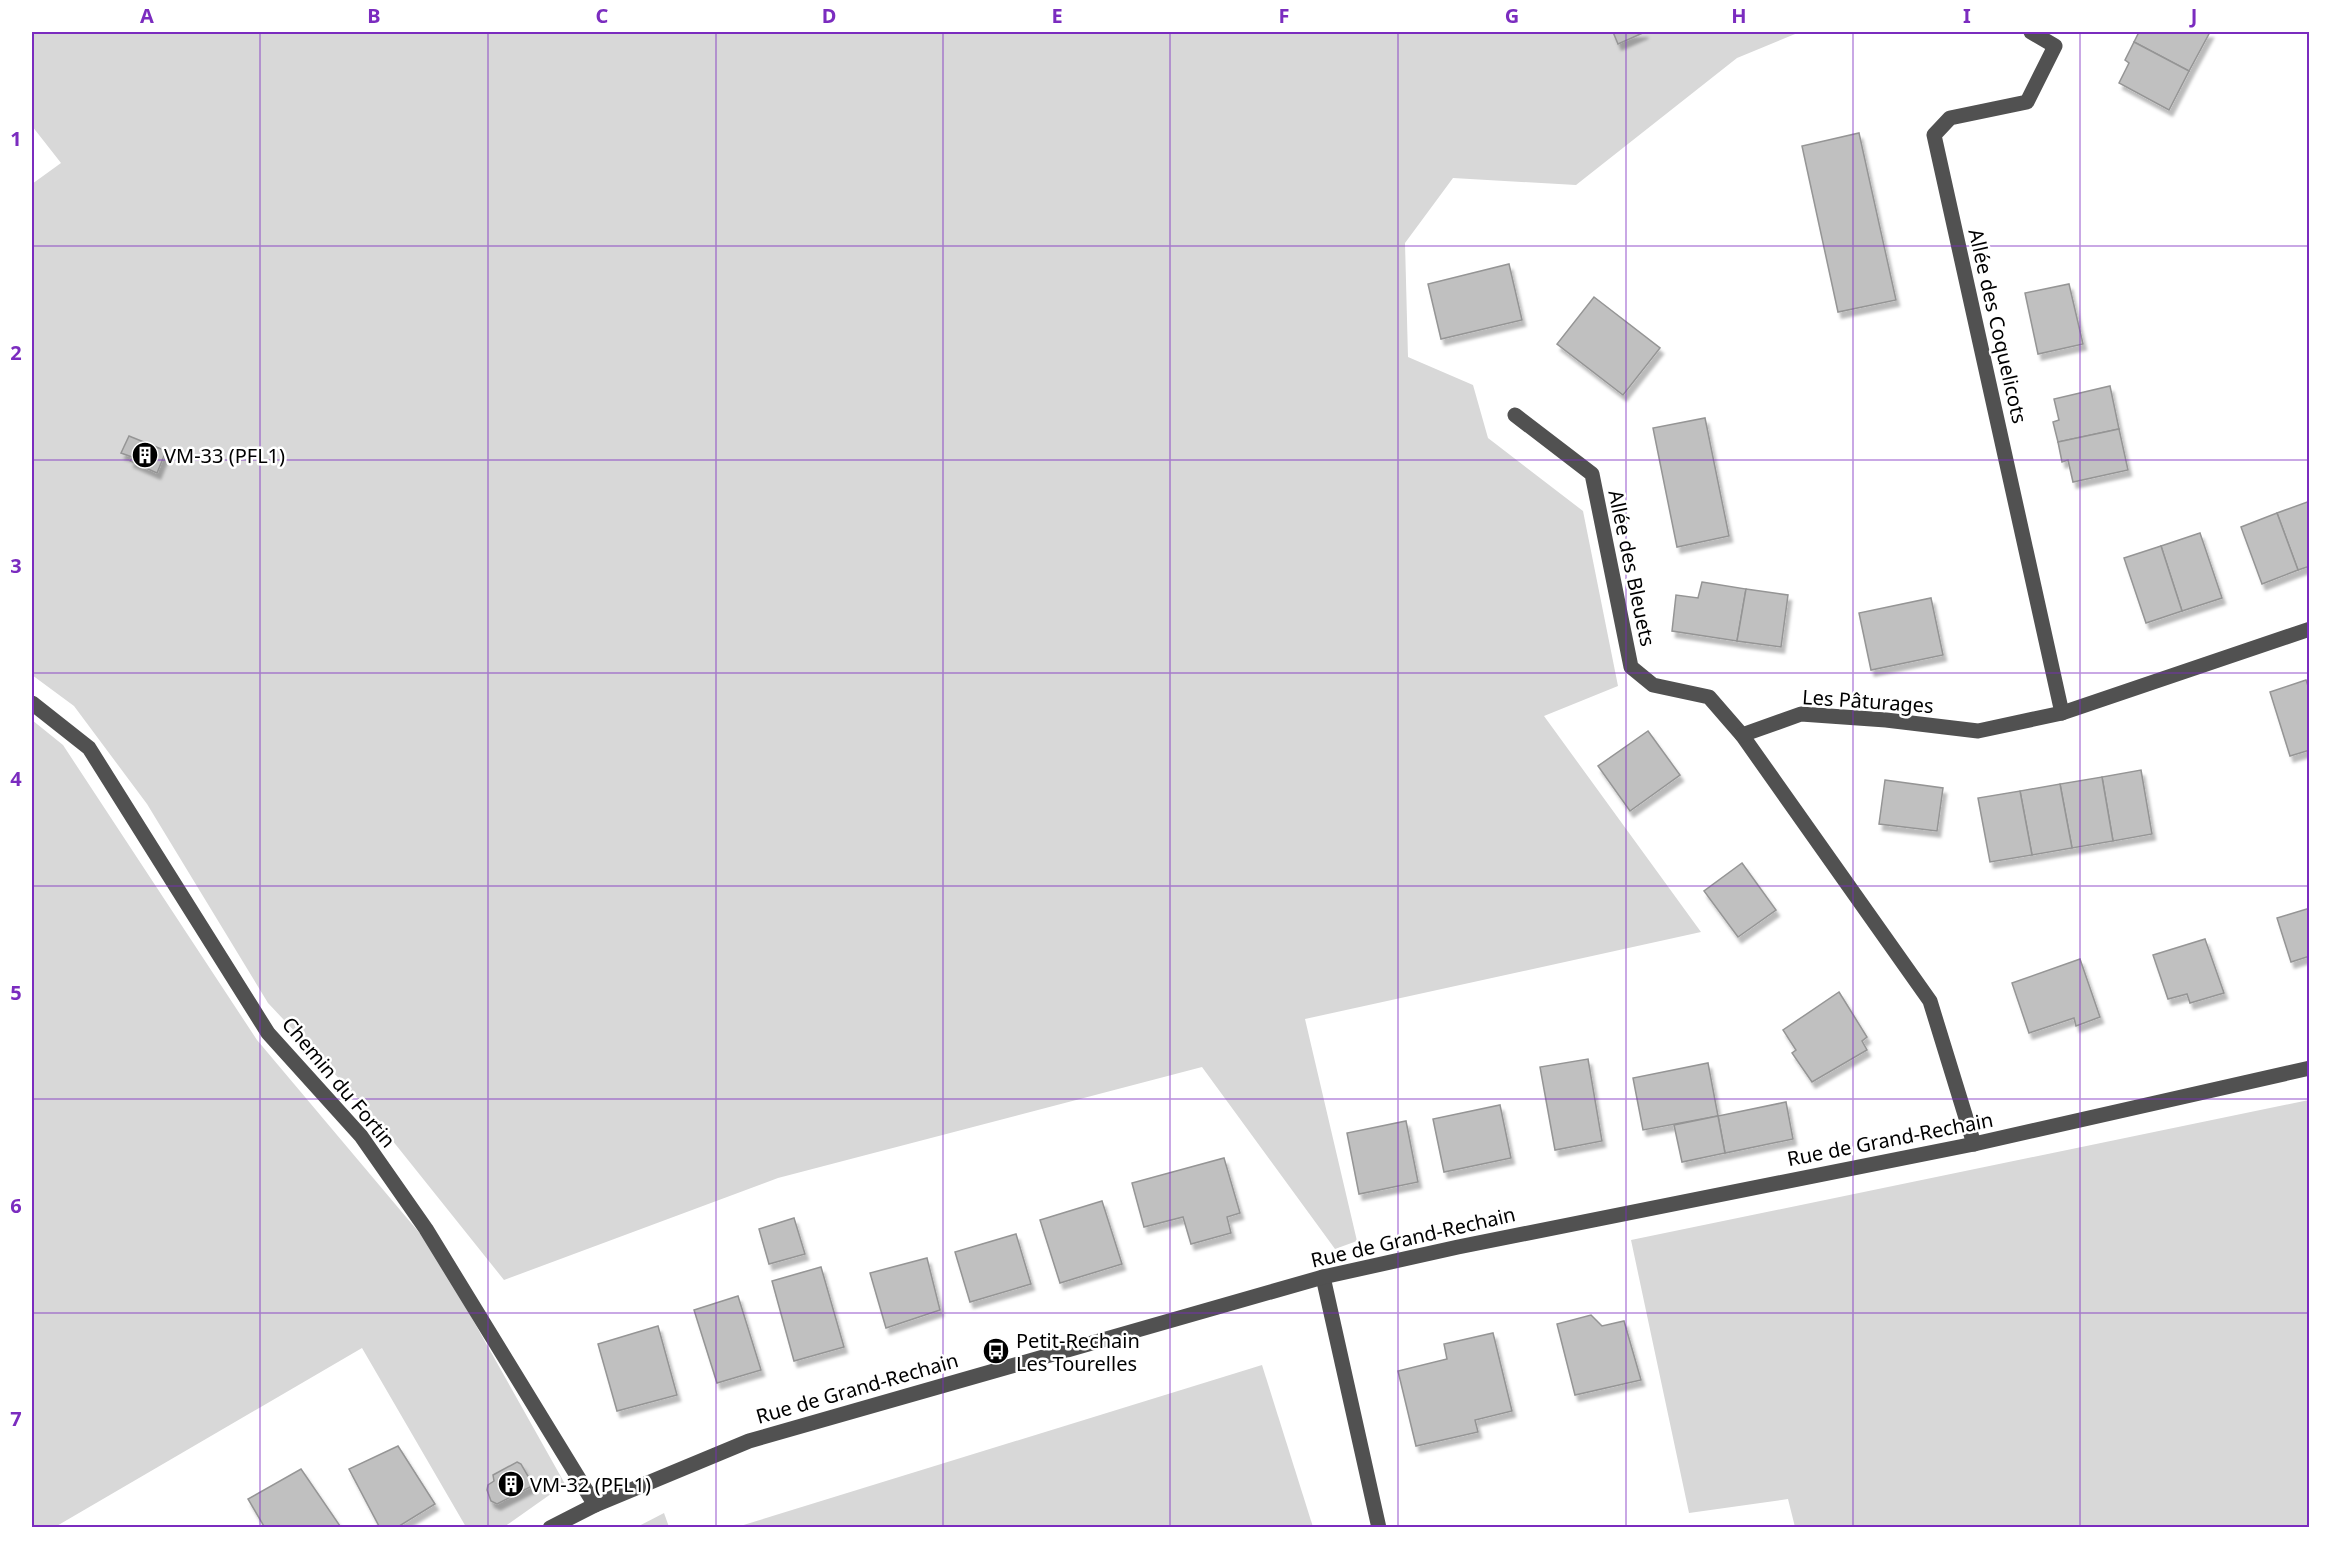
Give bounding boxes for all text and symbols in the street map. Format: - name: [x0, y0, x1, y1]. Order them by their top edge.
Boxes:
- text: A: [140, 2, 154, 29]
- text: B: [367, 2, 381, 29]
- text: C: [596, 2, 609, 29]
- text: D: [822, 2, 836, 29]
- text: E: [1051, 2, 1063, 29]
- text: F: [1279, 2, 1289, 29]
- text: G: [1505, 2, 1519, 29]
- text: H: [1731, 2, 1747, 29]
- text: I: [1963, 2, 1971, 29]
- text: J: [2189, 2, 2197, 29]
- text: 1: [10, 125, 22, 152]
- street label: Allée des Coquelicots: [1962, 226, 2034, 426]
- text: 2: [10, 339, 22, 366]
- building icon: VM-33 (PFL1): [130, 440, 160, 470]
- place label: VM-33 (PFL1): [164, 442, 285, 469]
- street label: Allée des Bleuets: [1602, 487, 1662, 649]
- text: 3: [10, 552, 22, 579]
- street label: Les Pâturages: [1801, 683, 1935, 719]
- text: 4: [10, 765, 22, 792]
- text: 5: [10, 979, 22, 1006]
- street label: Chemin du Fortin: [276, 1011, 402, 1153]
- street label: Rue de Grand-Rechain: [1785, 1106, 1995, 1172]
- text: 6: [10, 1192, 22, 1219]
- street label: Rue de Grand-Rechain: [1308, 1200, 1518, 1274]
- place label: Petit-Rechain Les Tourelles: [1016, 1327, 1140, 1377]
- bus stop icon: Petit-Rechain Les Tourelles: [981, 1336, 1011, 1366]
- street label: Rue de Grand-Rechain: [753, 1346, 961, 1430]
- text: 7: [10, 1405, 22, 1432]
- building icon: VM-32 (PFL1): [496, 1469, 526, 1499]
- place label: VM-32 (PFL1): [530, 1471, 651, 1498]

